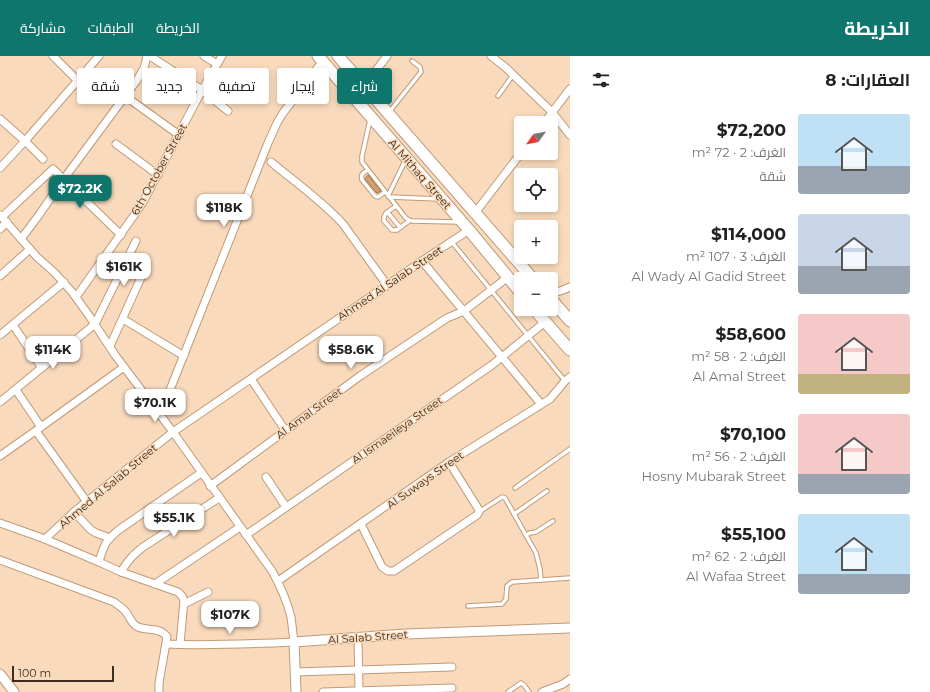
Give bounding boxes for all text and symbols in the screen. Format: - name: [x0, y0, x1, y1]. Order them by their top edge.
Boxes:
- text: الخريطة: [844, 17, 910, 40]
- text: مشاركة: [20, 19, 66, 37]
- text: الطبقات: [88, 19, 134, 37]
- text: الخريطة: [156, 19, 200, 37]
- chip: شقة: [77, 68, 134, 104]
- chip: جديد: [142, 68, 196, 104]
- chip: تصفية: [204, 68, 269, 104]
- chip: إيجار: [277, 68, 329, 104]
- chip: شراء: [337, 68, 392, 104]
- icon: filters: [590, 69, 612, 91]
- text: العقارات: 8: [825, 70, 910, 90]
- north arrow: [514, 116, 558, 160]
- map controls: [514, 116, 558, 316]
- street label: 6th October Street: [128, 120, 190, 217]
- text: $72,200: [717, 120, 786, 140]
- icon: home: [830, 130, 878, 178]
- street label: Al Mithaq Street: [385, 136, 455, 213]
- text: الغرف: 2 · 72 m²: [692, 144, 786, 160]
- button: locate: [514, 168, 558, 212]
- text: شقة: [759, 168, 786, 184]
- pin: $72.2K: [47, 175, 113, 209]
- text: $72.2K: [58, 180, 102, 196]
- pin: $118K: [196, 194, 252, 228]
- text: $118K: [206, 199, 242, 215]
- button: +: [514, 220, 558, 264]
- text: $114,000: [711, 224, 786, 244]
- icon: home: [830, 230, 878, 278]
- street label: Ahmed Al Salab Street: [335, 242, 446, 323]
- text: الغرف: 3 · 107 m²: [686, 248, 786, 264]
- pin: $161K: [96, 253, 152, 287]
- text: $161K: [106, 258, 142, 274]
- text: Al Wady Al Gadid Street: [631, 268, 786, 284]
- button: −: [514, 272, 558, 316]
- text: $58,600: [716, 324, 786, 344]
- icon: home: [830, 330, 878, 378]
- pin: $114K: [25, 336, 81, 370]
- pin: $58.6K: [318, 336, 384, 370]
- text: $114K: [35, 341, 71, 357]
- text: $58.6K: [328, 341, 374, 357]
- text: الغرف: 2 · 58 m²: [691, 348, 786, 364]
- text: Al Amal Street: [693, 368, 786, 384]
- street label: Al Amal Street: [273, 384, 345, 442]
- pin: $70.1K: [122, 389, 188, 423]
- street label: Al Ismaeileya Street: [349, 393, 446, 467]
- text: $70.1K: [134, 394, 176, 410]
- text: $70,100: [720, 424, 786, 444]
- icon: home: [830, 430, 878, 478]
- street label: Ahmed Al Salab Street: [56, 440, 160, 531]
- street label: Al Suways Street: [384, 448, 467, 512]
- text: الغرف: 2 · 56 m²: [692, 448, 786, 464]
- text: Hosny Mubarak Street: [642, 468, 786, 484]
- pin: $55.1K: [141, 504, 207, 538]
- text: $55.1K: [153, 509, 195, 525]
- text: $55,100: [721, 524, 786, 544]
- icon: home: [830, 530, 878, 578]
- text: الغرف: 2 · 62 m²: [692, 548, 786, 564]
- text: Al Wafaa Street: [686, 568, 786, 584]
- pin: $107K: [202, 601, 258, 635]
- text: $107K: [210, 606, 250, 622]
- street label: Al Salab Street: [328, 627, 409, 647]
- scale bar: [12, 664, 114, 683]
- text: 100 m: [18, 666, 51, 680]

